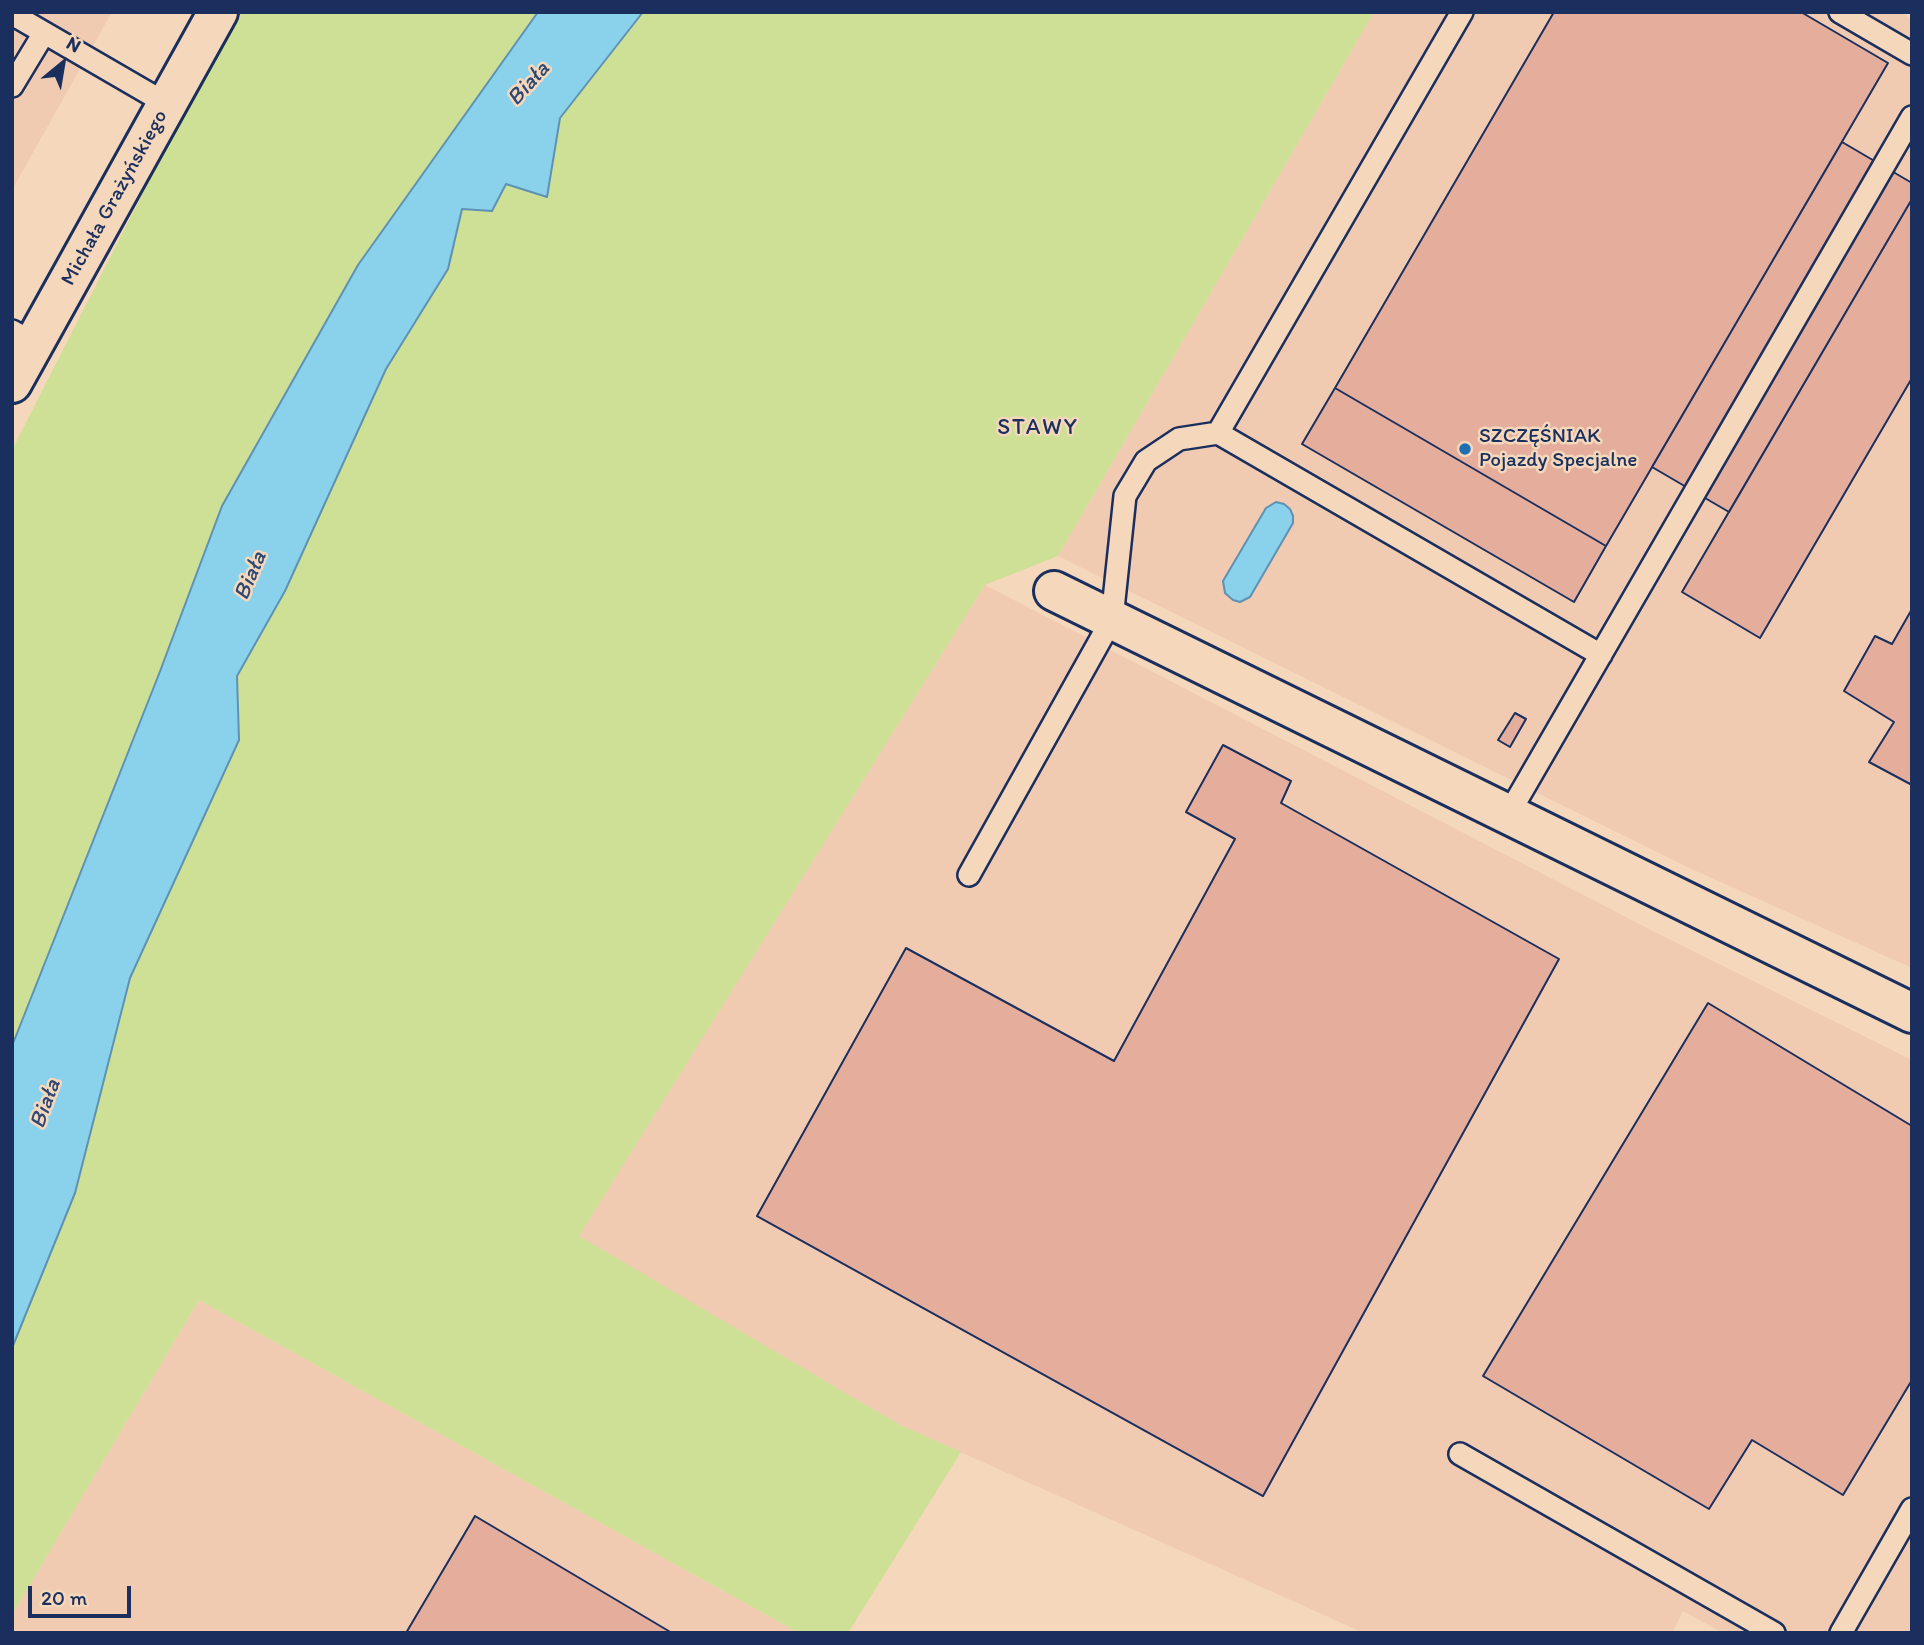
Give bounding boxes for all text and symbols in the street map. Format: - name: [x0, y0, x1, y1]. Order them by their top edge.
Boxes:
- north arrow: [28, 28, 98, 98]
- text: N: [62, 31, 85, 58]
- water label: Biała: [502, 56, 556, 112]
- street label: Michała Grażyńskiego: [56, 106, 174, 290]
- district label: STAWY: [997, 414, 1079, 442]
- place label: SZCZĘŚNIAK Pojazdy Specjalne: [1479, 424, 1637, 474]
- marker: SZCZĘŚNIAK Pojazdy Specjalne: [1457, 441, 1473, 457]
- water label: Biała: [228, 547, 274, 605]
- water label: Biała: [24, 1076, 68, 1132]
- scale bar: [32, 1572, 135, 1616]
- text: 20 m: [41, 1585, 87, 1610]

